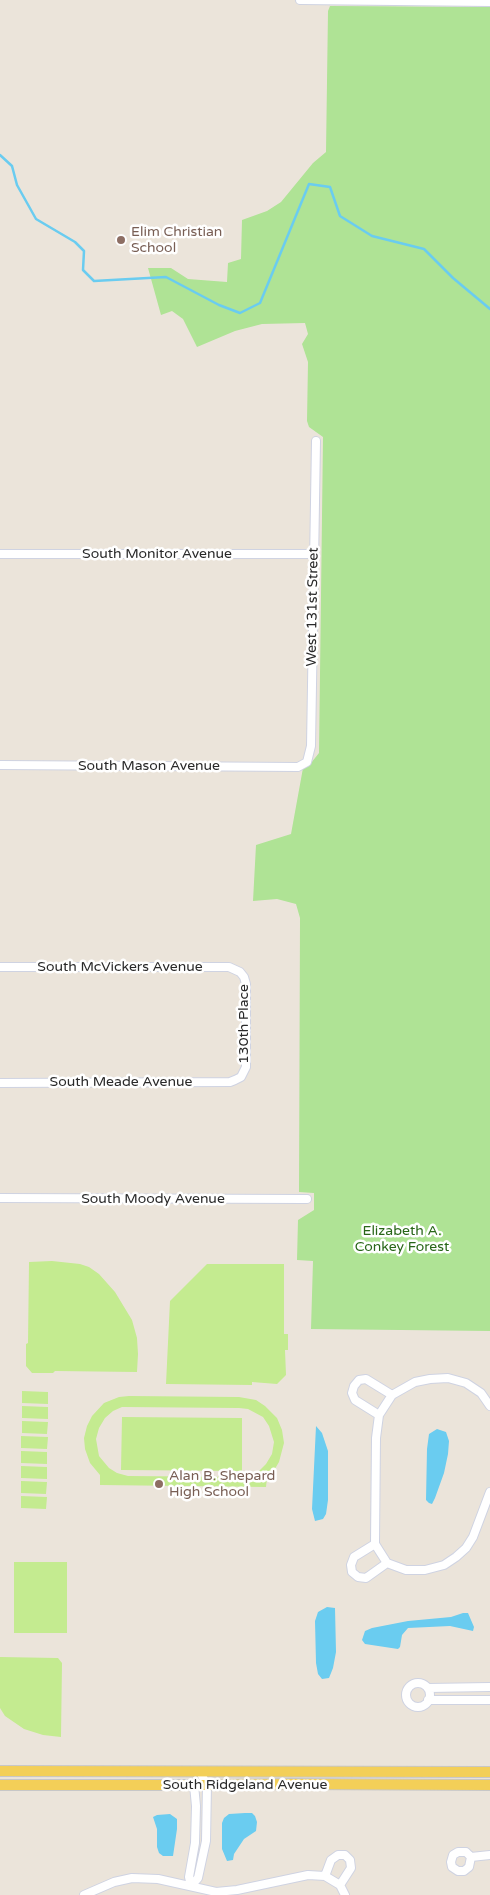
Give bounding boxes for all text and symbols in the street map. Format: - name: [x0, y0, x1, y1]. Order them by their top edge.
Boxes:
- place label: Elim Christian School: [131, 224, 222, 256]
- marker: Elim Christian School: [115, 234, 127, 246]
- street label: South Monitor Avenue: [82, 546, 232, 562]
- street label: West 131st Street: [304, 547, 322, 667]
- street label: South Mason Avenue: [78, 758, 220, 774]
- street label: South McVickers Avenue: [37, 959, 203, 975]
- street label: 130th Place: [236, 984, 252, 1064]
- street label: South Meade Avenue: [50, 1074, 192, 1090]
- street label: South Moody Avenue: [81, 1191, 225, 1207]
- park label: Elizabeth A. Conkey Forest: [355, 1223, 449, 1256]
- place label: Alan B. Shepard High School: [169, 1468, 275, 1500]
- marker: Alan B. Shepard High School: [153, 1478, 165, 1490]
- street label: South Ridgeland Avenue: [163, 1777, 327, 1793]

